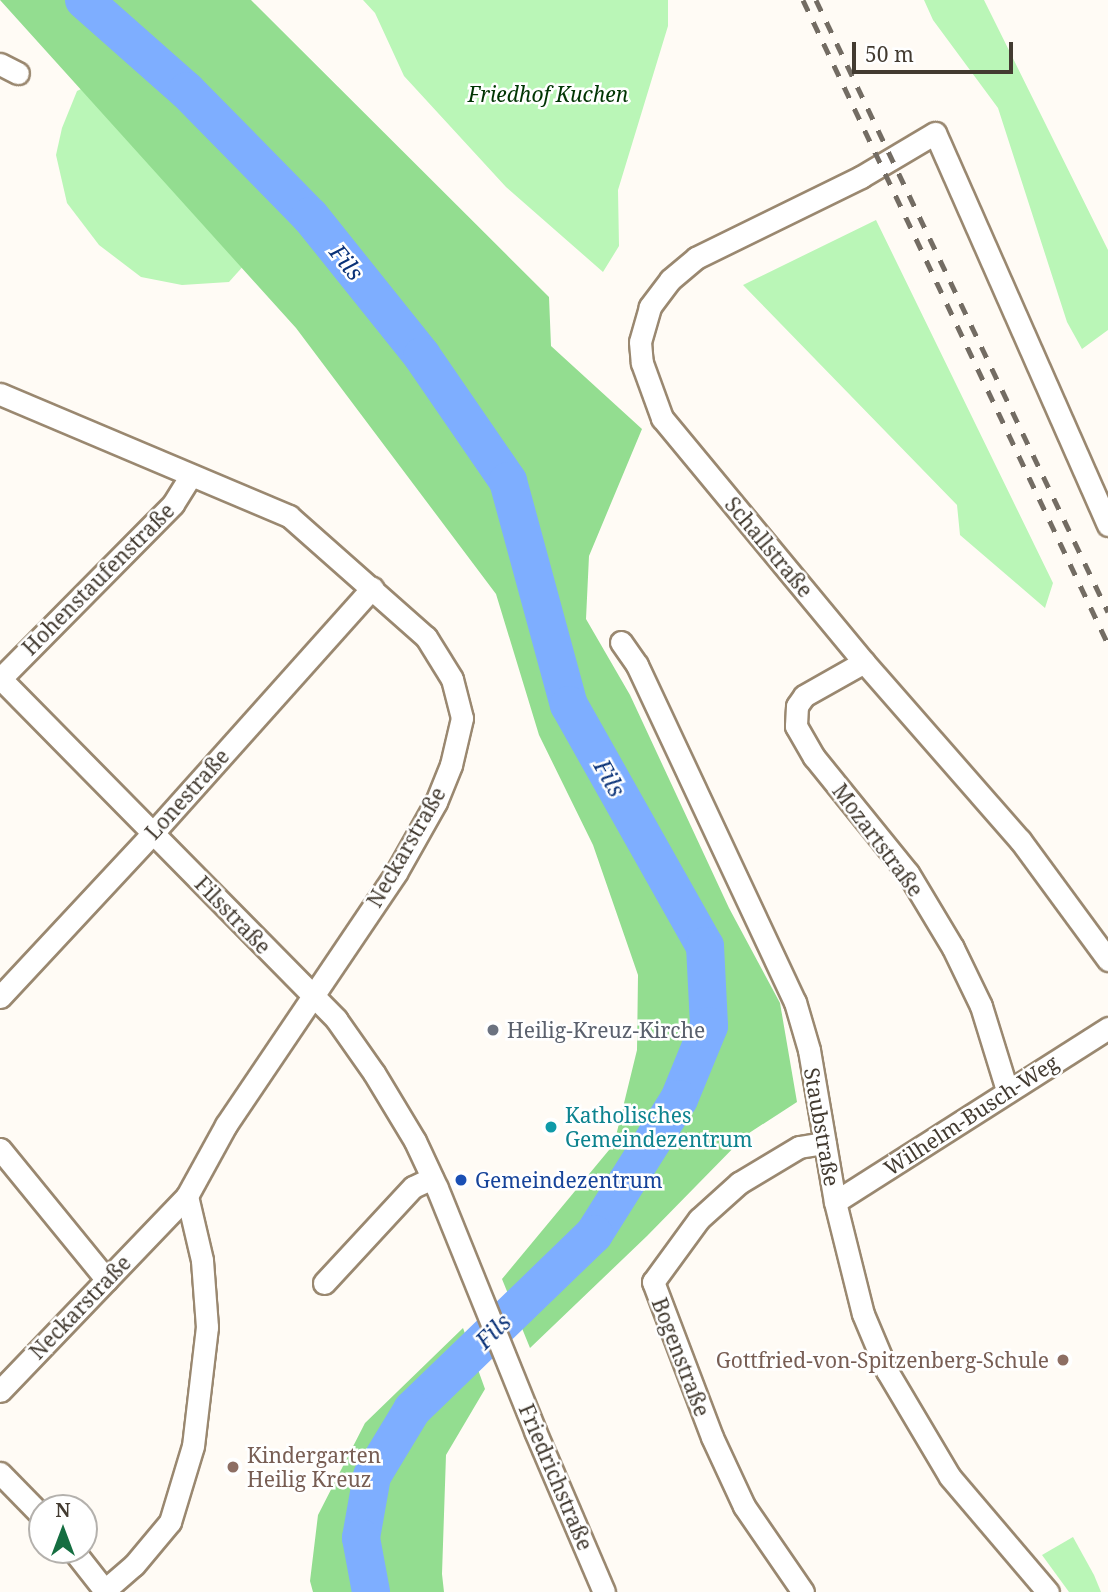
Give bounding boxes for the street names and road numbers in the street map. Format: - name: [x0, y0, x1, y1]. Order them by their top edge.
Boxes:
- street label: Schallstraße: [720, 492, 818, 602]
- street label: Hohenstaufenstraße: [17, 498, 179, 660]
- street label: Lonestraße: [140, 744, 234, 844]
- street label: Mozartstraße: [827, 779, 929, 901]
- street label: Neckarstraße: [361, 782, 451, 912]
- street label: Filsstraße: [190, 871, 276, 959]
- street label: Wilhelm-Busch-Weg: [879, 1049, 1063, 1181]
- street label: Staubstraße: [799, 1066, 845, 1188]
- street label: Neckarstraße: [24, 1250, 136, 1364]
- street label: Bogenstraße: [647, 1294, 715, 1420]
- street label: Friedrichstraße: [514, 1400, 598, 1554]

